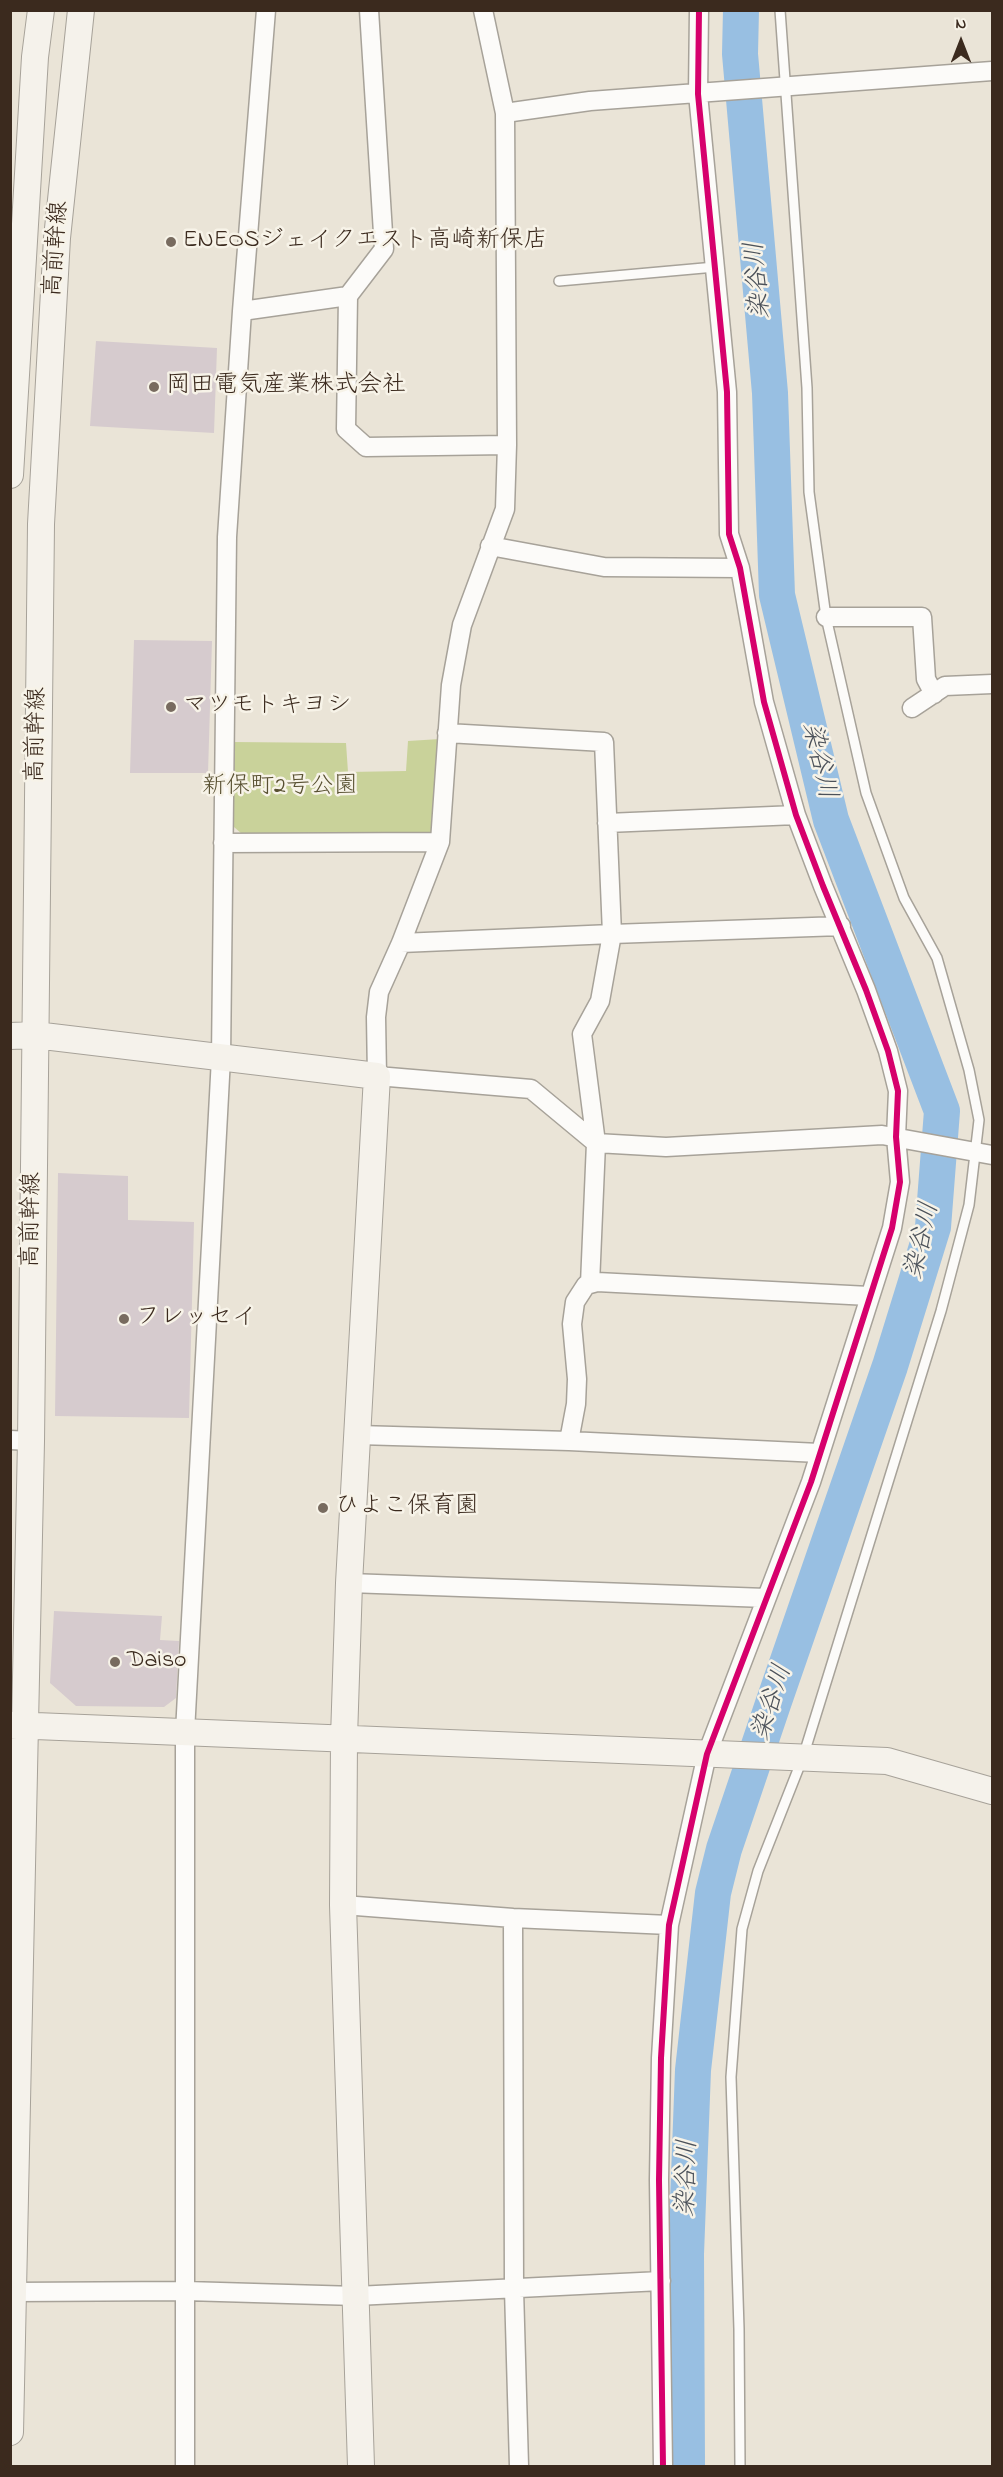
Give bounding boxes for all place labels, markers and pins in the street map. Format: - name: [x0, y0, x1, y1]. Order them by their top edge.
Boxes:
- place label: ENEOSジェイクエスト高崎新保店: [183, 228, 547, 256]
- marker: ENEOSジェイクエスト高崎新保店: [164, 235, 178, 249]
- place label: 岡田電気産業株式会社: [166, 373, 406, 401]
- marker: 岡田電気産業株式会社: [147, 380, 161, 394]
- place label: マツモトキヨシ: [183, 693, 351, 721]
- marker: マツモトキヨシ: [164, 700, 178, 714]
- place label: フレッセイ: [136, 1305, 256, 1333]
- marker: フレッセイ: [117, 1312, 131, 1326]
- place label: ひよこ保育園: [335, 1494, 479, 1522]
- marker: ひよこ保育園: [316, 1501, 330, 1515]
- place label: Daiso: [127, 1648, 187, 1676]
- marker: Daiso: [108, 1655, 122, 1669]

